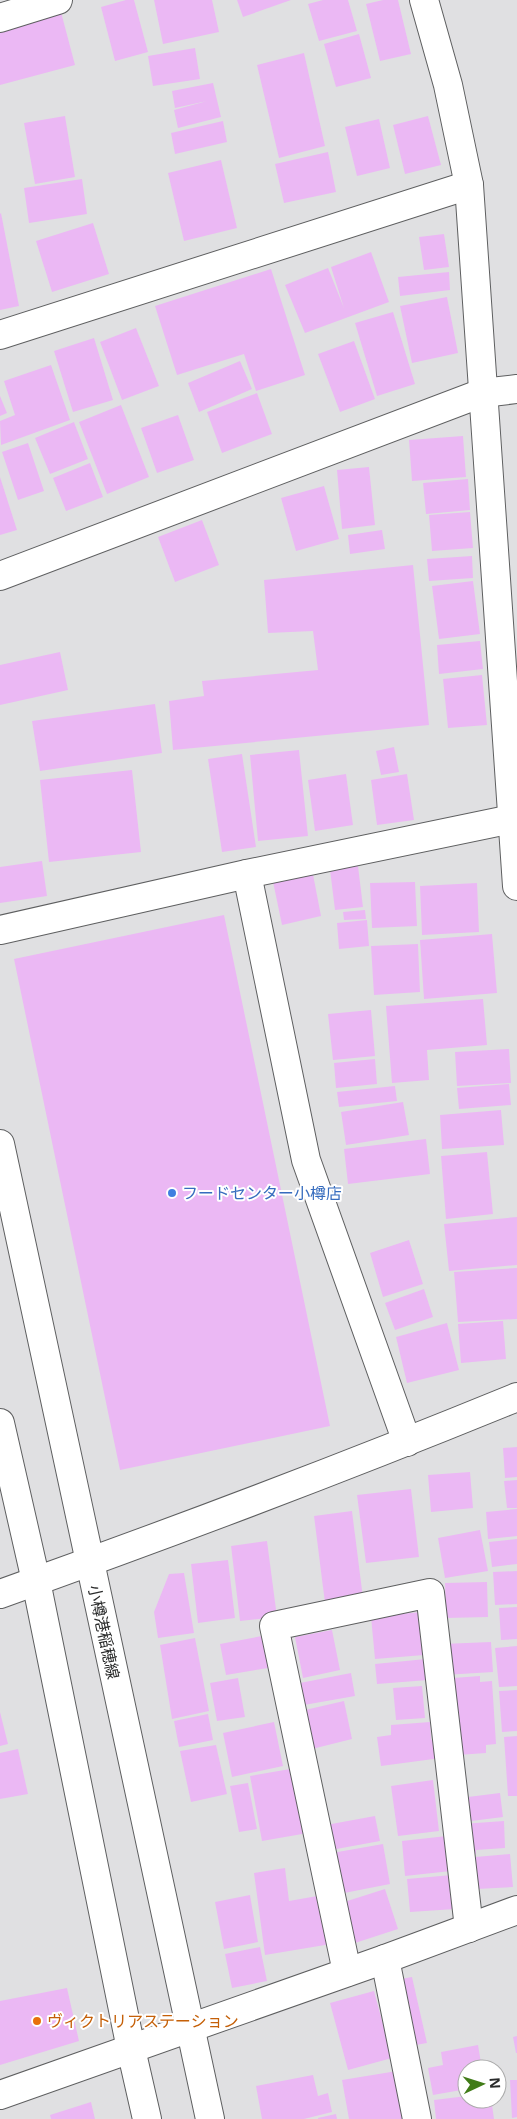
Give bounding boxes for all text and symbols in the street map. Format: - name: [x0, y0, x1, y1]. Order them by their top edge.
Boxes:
- place label: フードセンター小樽店: [182, 1182, 342, 1204]
- marker: フードセンター小樽店: [166, 1187, 178, 1199]
- street label: 小樽港稲穂線: [83, 1583, 125, 1681]
- place label: ヴィクトリアステーション: [47, 2010, 239, 2032]
- marker: ヴィクトリアステーション: [31, 2015, 43, 2027]
- north arrow: [457, 2059, 507, 2109]
- text: N: [486, 2077, 505, 2089]

